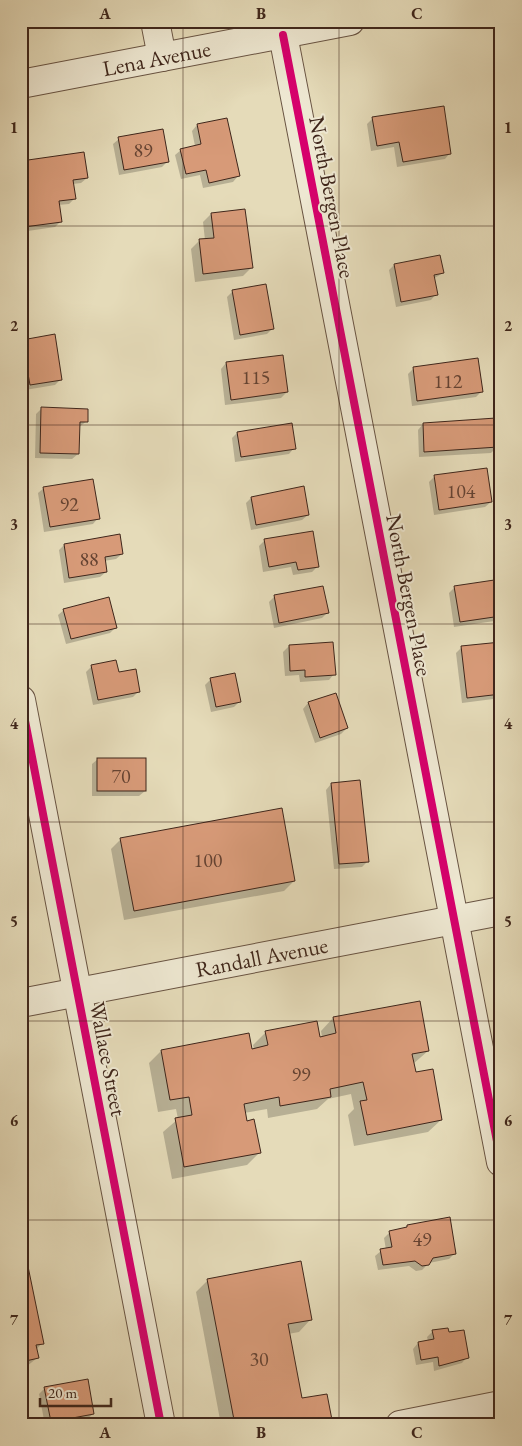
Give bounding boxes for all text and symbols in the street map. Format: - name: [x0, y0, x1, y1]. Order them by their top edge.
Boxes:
- text: A: [98, 3, 111, 24]
- text: B: [256, 3, 266, 24]
- text: C: [411, 3, 423, 24]
- street label: Lena Avenue: [100, 33, 213, 83]
- street label: North Bergen Place: [302, 113, 362, 281]
- text: 1: [10, 117, 18, 138]
- text: 1: [504, 117, 512, 138]
- house number: 89: [133, 137, 153, 163]
- text: 2: [10, 315, 19, 336]
- text: 2: [504, 315, 513, 336]
- house number: 115: [242, 364, 270, 390]
- house number: 112: [434, 368, 463, 394]
- house number: 104: [447, 478, 476, 504]
- house number: 92: [59, 491, 79, 517]
- street label: North Bergen Place: [379, 511, 439, 679]
- text: 3: [10, 514, 18, 535]
- text: 3: [504, 514, 512, 535]
- house number: 88: [79, 546, 99, 572]
- text: 4: [10, 713, 19, 734]
- text: 4: [504, 713, 513, 734]
- house number: 70: [111, 763, 131, 789]
- house number: 100: [194, 847, 223, 873]
- text: 5: [10, 911, 18, 932]
- text: 5: [504, 911, 512, 932]
- street label: Randall Avenue: [193, 930, 331, 984]
- street label: Wallace Street: [83, 999, 133, 1119]
- house number: 99: [291, 1061, 311, 1087]
- text: 6: [10, 1110, 19, 1131]
- text: 6: [504, 1110, 513, 1131]
- house number: 49: [412, 1226, 432, 1252]
- text: 7: [10, 1309, 19, 1330]
- text: 7: [504, 1309, 513, 1330]
- house number: 30: [249, 1346, 269, 1372]
- scale bar: [40, 1376, 111, 1408]
- text: 20 m: [48, 1383, 77, 1402]
- text: A: [98, 1422, 111, 1443]
- text: B: [256, 1422, 266, 1443]
- text: C: [411, 1422, 423, 1443]

